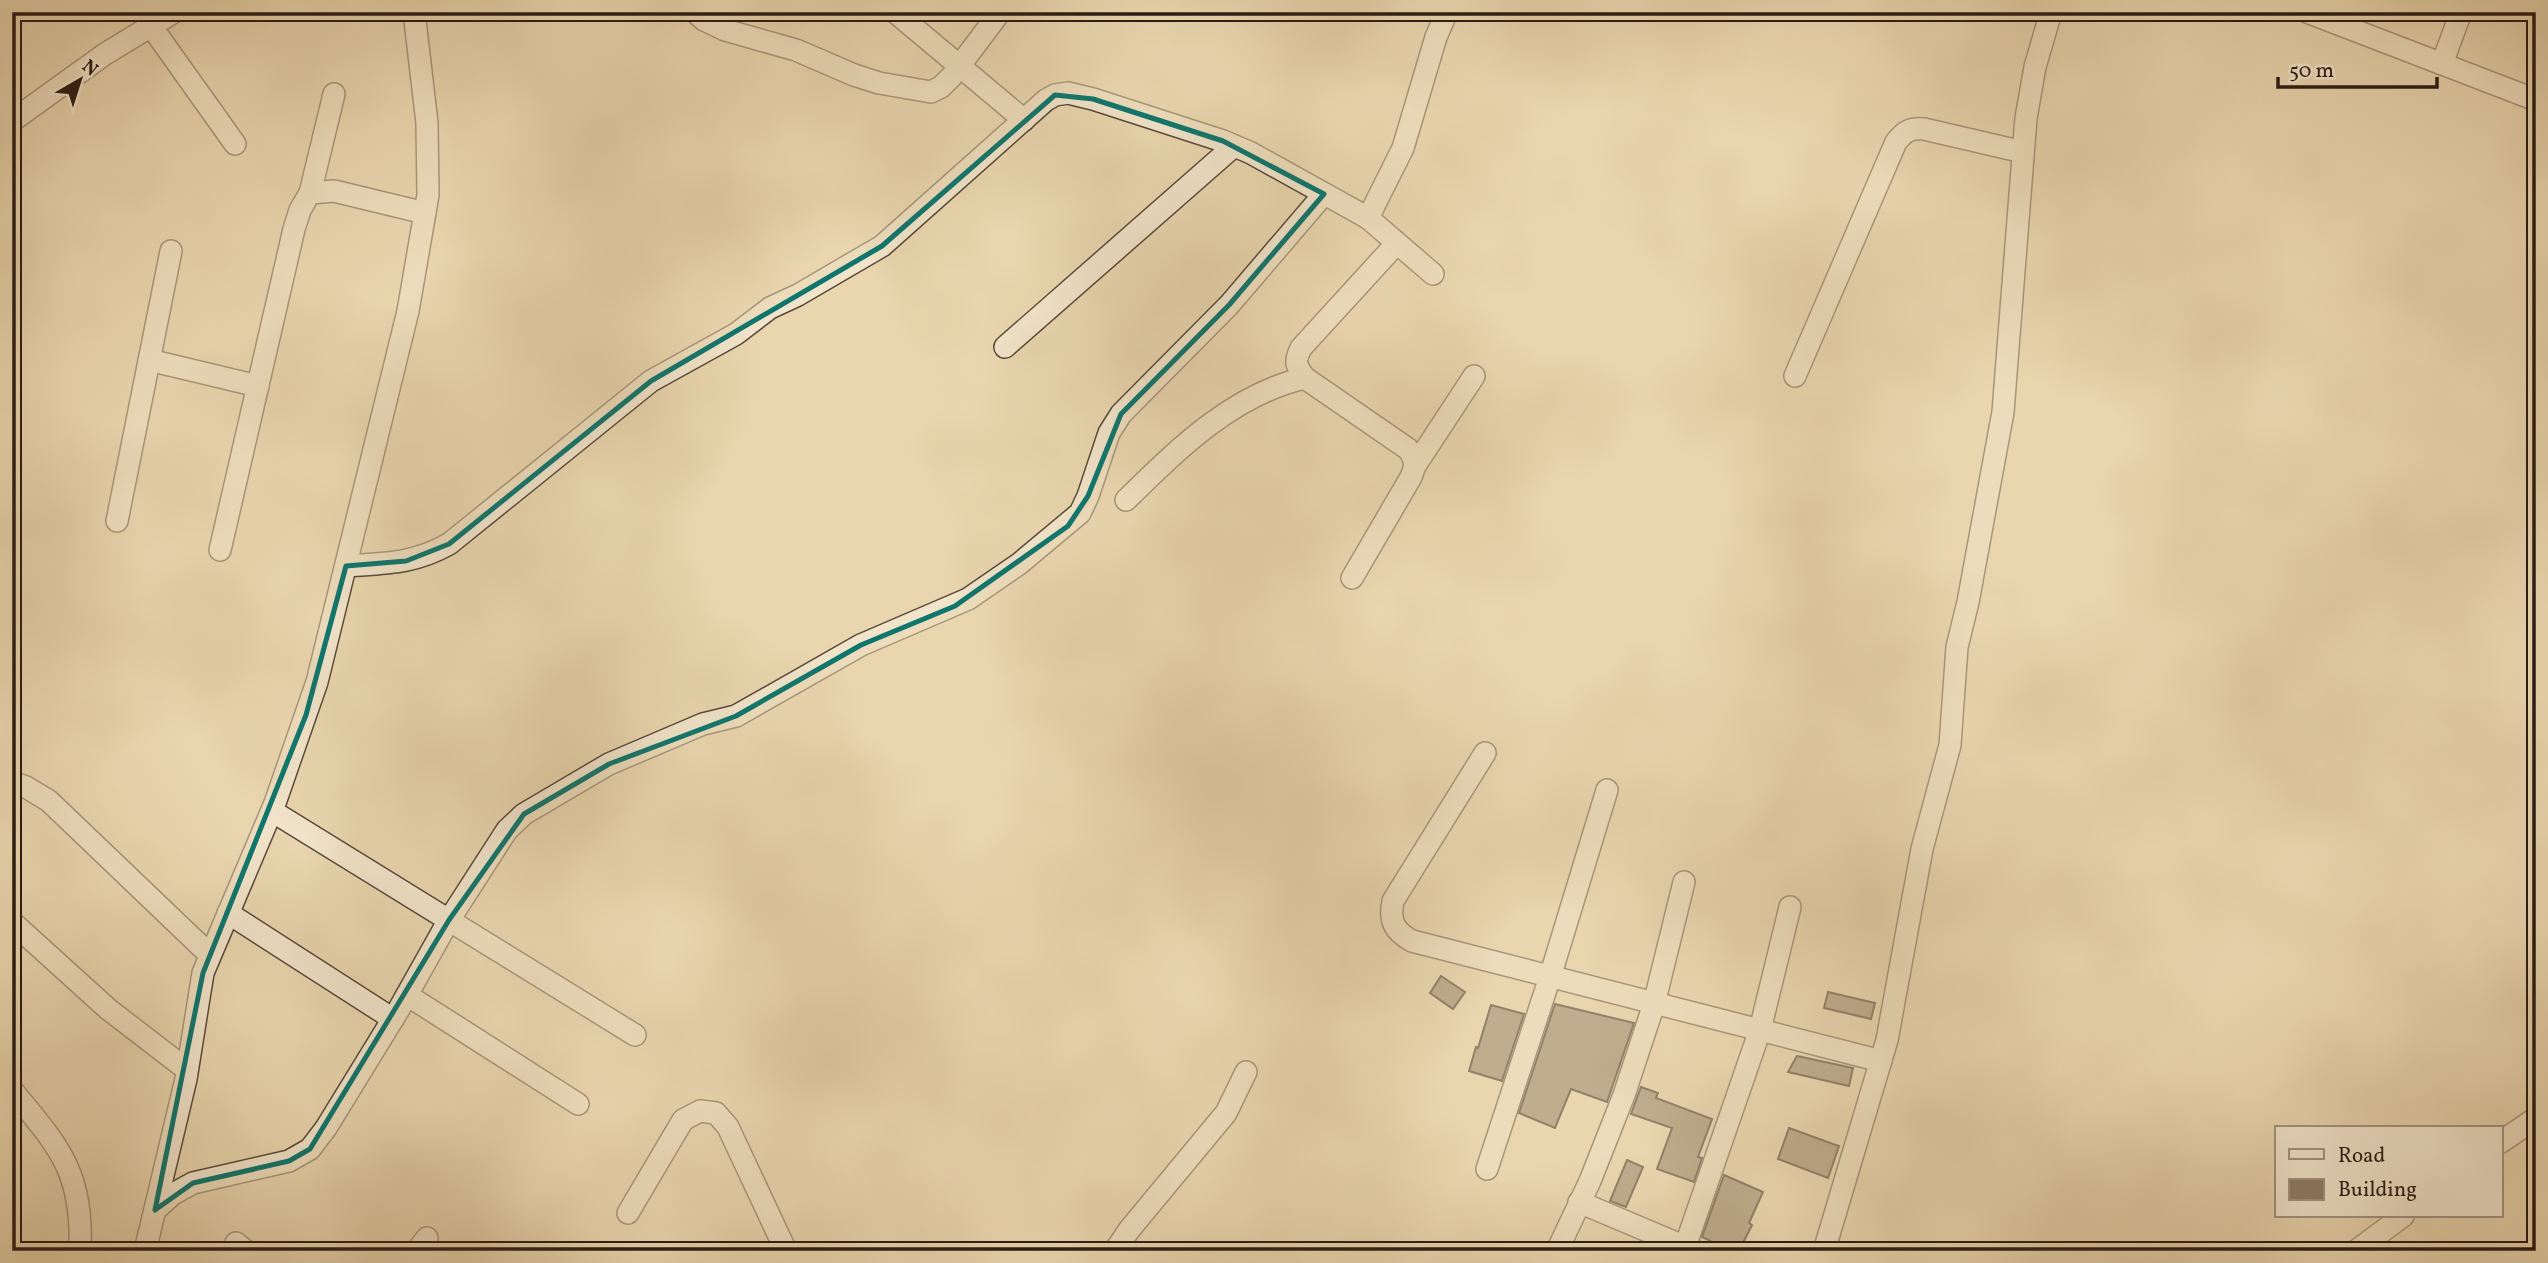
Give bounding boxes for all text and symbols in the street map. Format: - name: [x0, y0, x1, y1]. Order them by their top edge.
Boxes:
- north arrow: [46, 46, 116, 116]
- scale bar: [2278, 46, 2438, 90]
- text: N: [76, 54, 103, 83]
- text: 50 m: [2289, 57, 2334, 86]
- legend: [2275, 1126, 2502, 1218]
- text: Road: [2338, 1142, 2385, 1171]
- text: Building: [2338, 1176, 2417, 1205]

